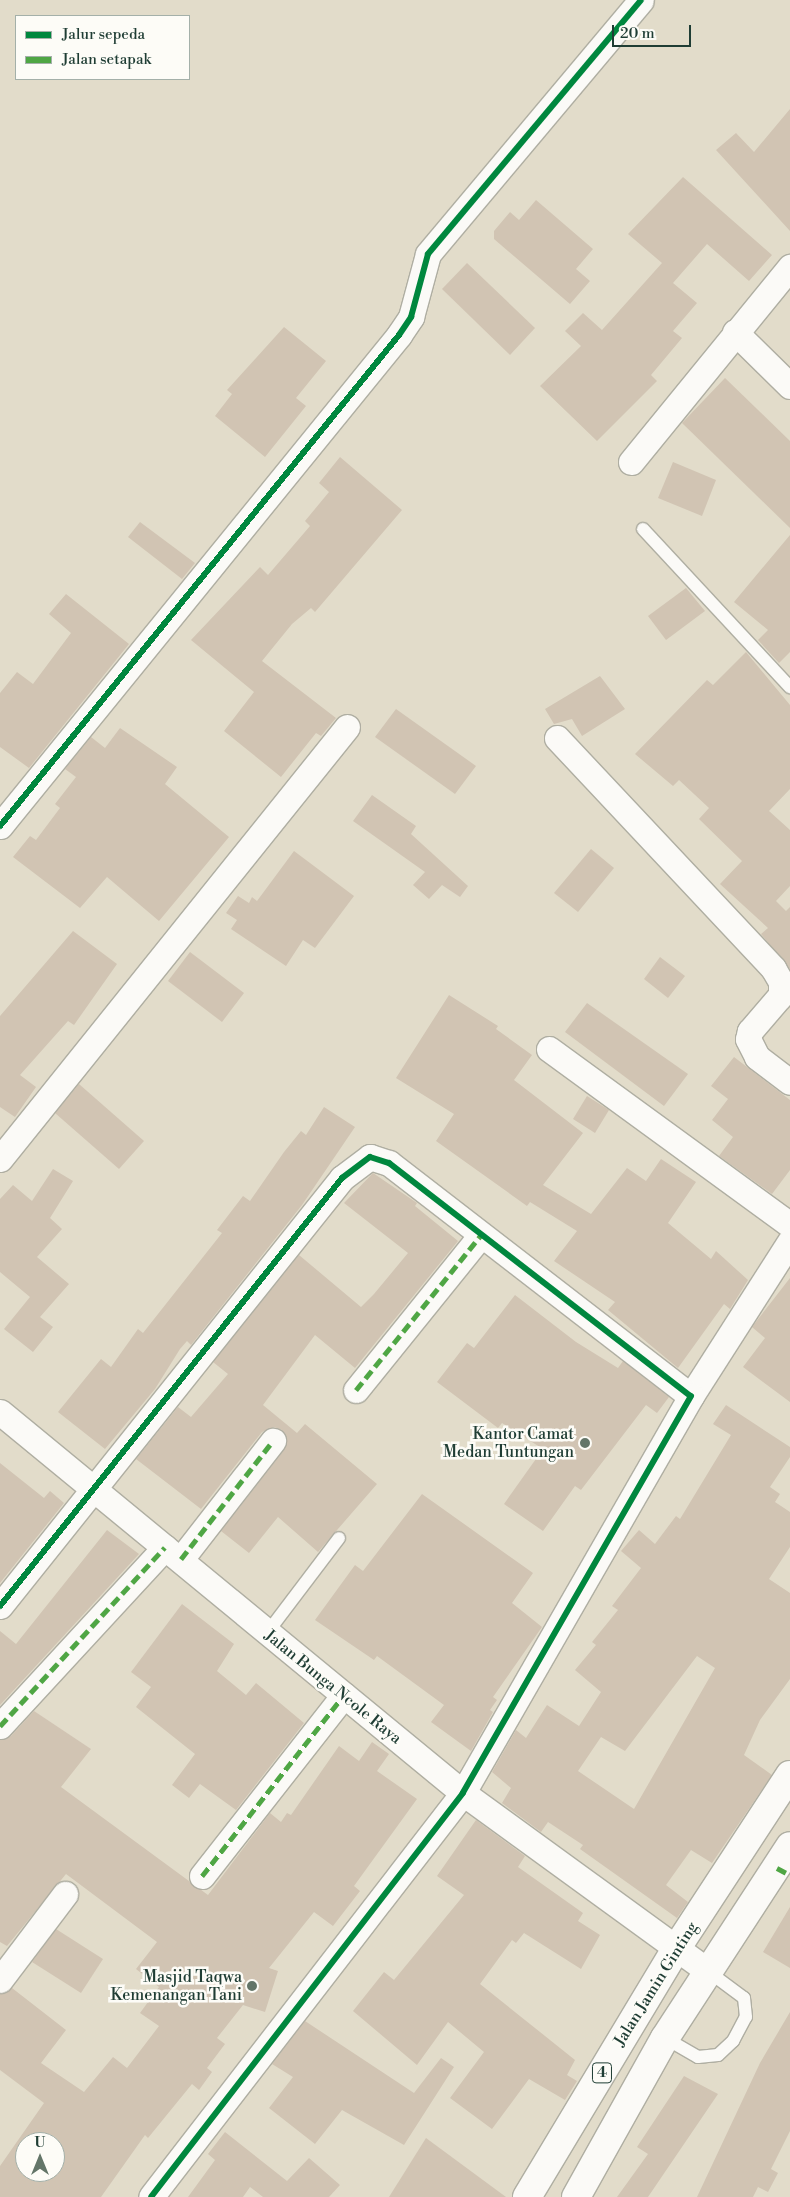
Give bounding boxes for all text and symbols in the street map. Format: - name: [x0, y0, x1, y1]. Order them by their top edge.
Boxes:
- legend: [15, 15, 190, 80]
- scale bar: [615, 15, 694, 47]
- text: 20 m: [620, 24, 655, 43]
- text: Jalur sepeda: [62, 25, 145, 44]
- text: Jalan setapak: [62, 50, 151, 69]
- place label: Kantor Camat Medan Tuntungan: [443, 1424, 574, 1462]
- marker: Kantor Camat Medan Tuntungan: [578, 1436, 592, 1450]
- street label: Jalan Bunga Ncole Raya: [261, 1626, 405, 1748]
- street label: Jalan Jamin Ginting: [610, 1918, 702, 2050]
- place label: Masjid Taqwa Kemenangan Tani: [111, 1967, 242, 2005]
- marker: Masjid Taqwa Kemenangan Tani: [246, 1980, 258, 1992]
- road number: 4: [591, 2060, 613, 2086]
- north arrow: [15, 2132, 65, 2182]
- text: U: [35, 2134, 45, 2152]

